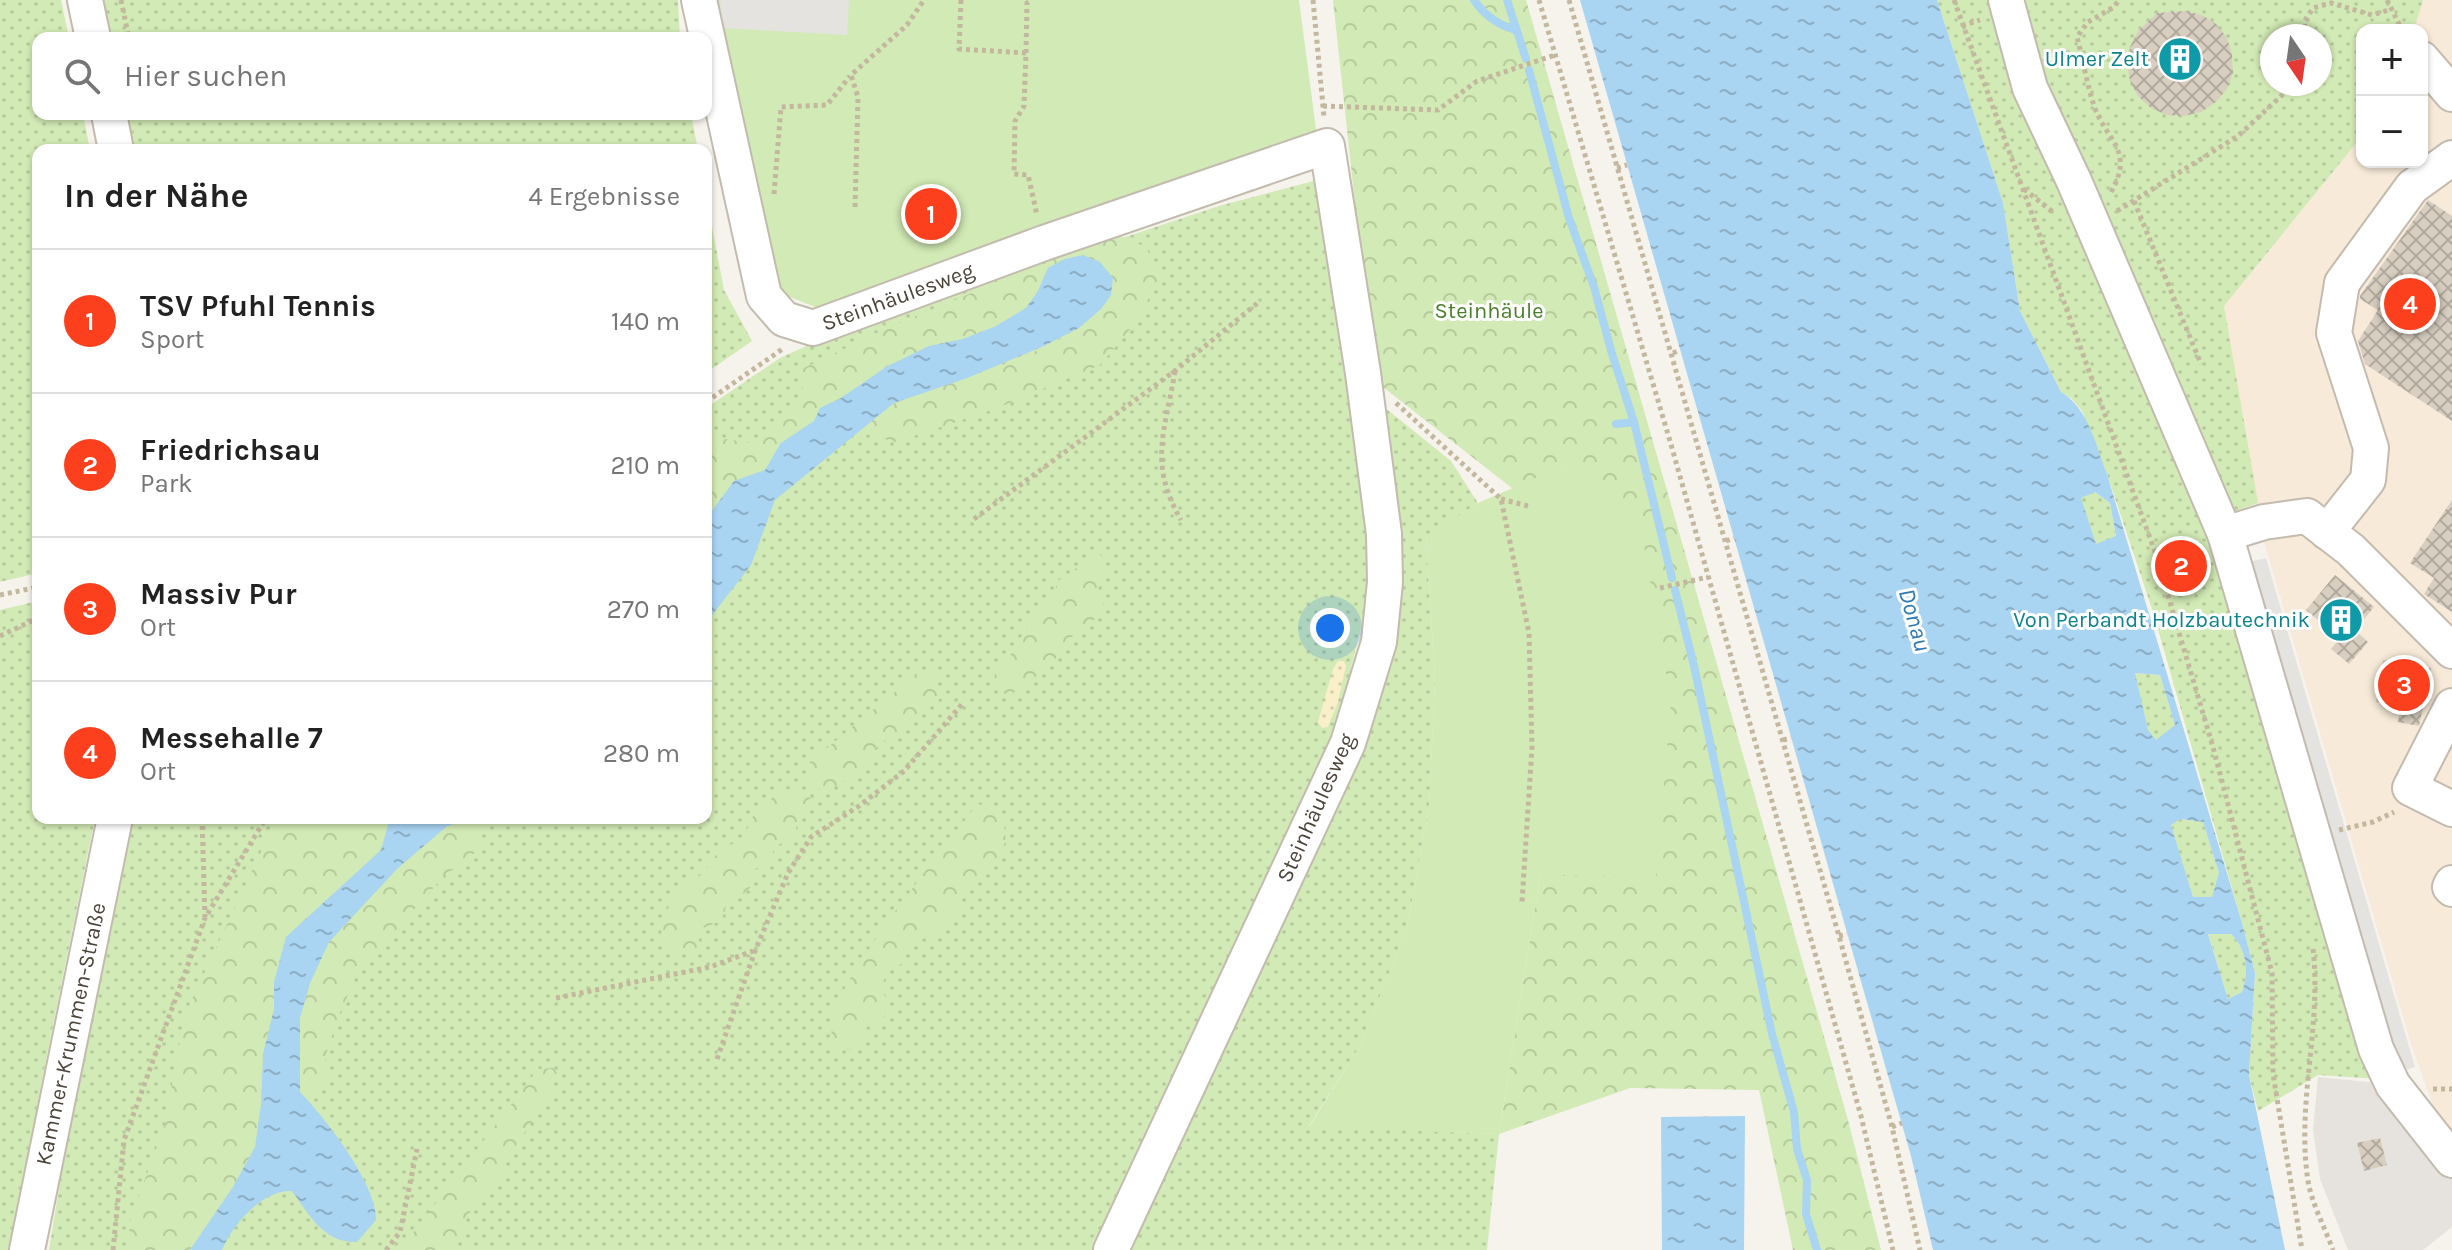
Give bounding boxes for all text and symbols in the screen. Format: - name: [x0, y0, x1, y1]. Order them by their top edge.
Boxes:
- north arrow: [2260, 24, 2332, 96]
- map controls: [2356, 24, 2428, 168]
- button: +: [2356, 24, 2428, 96]
- search box: [32, 32, 712, 120]
- building icon: Ulmer Zelt: [2156, 35, 2204, 83]
- place label: Ulmer Zelt: [2045, 46, 2149, 72]
- icon: search: [60, 54, 104, 98]
- text: Hier suchen: [124, 58, 287, 94]
- button: −: [2356, 96, 2428, 168]
- text: In der Nähe: [64, 176, 248, 216]
- text: 4 Ergebnisse: [528, 181, 680, 212]
- pin: 1: [905, 184, 957, 244]
- street label: Steinhäulesweg: [818, 257, 978, 337]
- pin: 4: [2384, 274, 2436, 334]
- text: TSV Pfuhl Tennis: [140, 288, 376, 324]
- park label: Steinhäule: [1435, 298, 1543, 324]
- text: 1: [85, 306, 95, 337]
- text: 140 m: [611, 306, 680, 337]
- text: Sport: [140, 324, 204, 355]
- text: Friedrichsau: [140, 432, 321, 468]
- text: 2: [82, 450, 98, 481]
- text: 210 m: [610, 450, 680, 481]
- text: Park: [140, 468, 193, 499]
- pin: 2: [2155, 536, 2207, 596]
- text: Massiv Pur: [140, 576, 296, 612]
- water label: Donau: [1893, 585, 1937, 655]
- text: 3: [82, 594, 98, 625]
- text: 270 m: [607, 594, 680, 625]
- building icon: Von Perbandt Holzbautechnik: [2317, 596, 2365, 644]
- place label: Von Perbandt Holzbautechnik: [2013, 607, 2310, 633]
- your location: [1310, 608, 1350, 648]
- text: Ort: [140, 612, 176, 643]
- pin: 3: [2378, 655, 2430, 715]
- text: Messehalle 7: [140, 720, 323, 756]
- street label: Steinhäulesweg: [1272, 729, 1361, 886]
- text: 4: [82, 738, 98, 769]
- text: 280 m: [603, 738, 680, 769]
- text: Ort: [140, 756, 176, 787]
- street label: Kammer-Krummen-Straße: [30, 900, 112, 1168]

